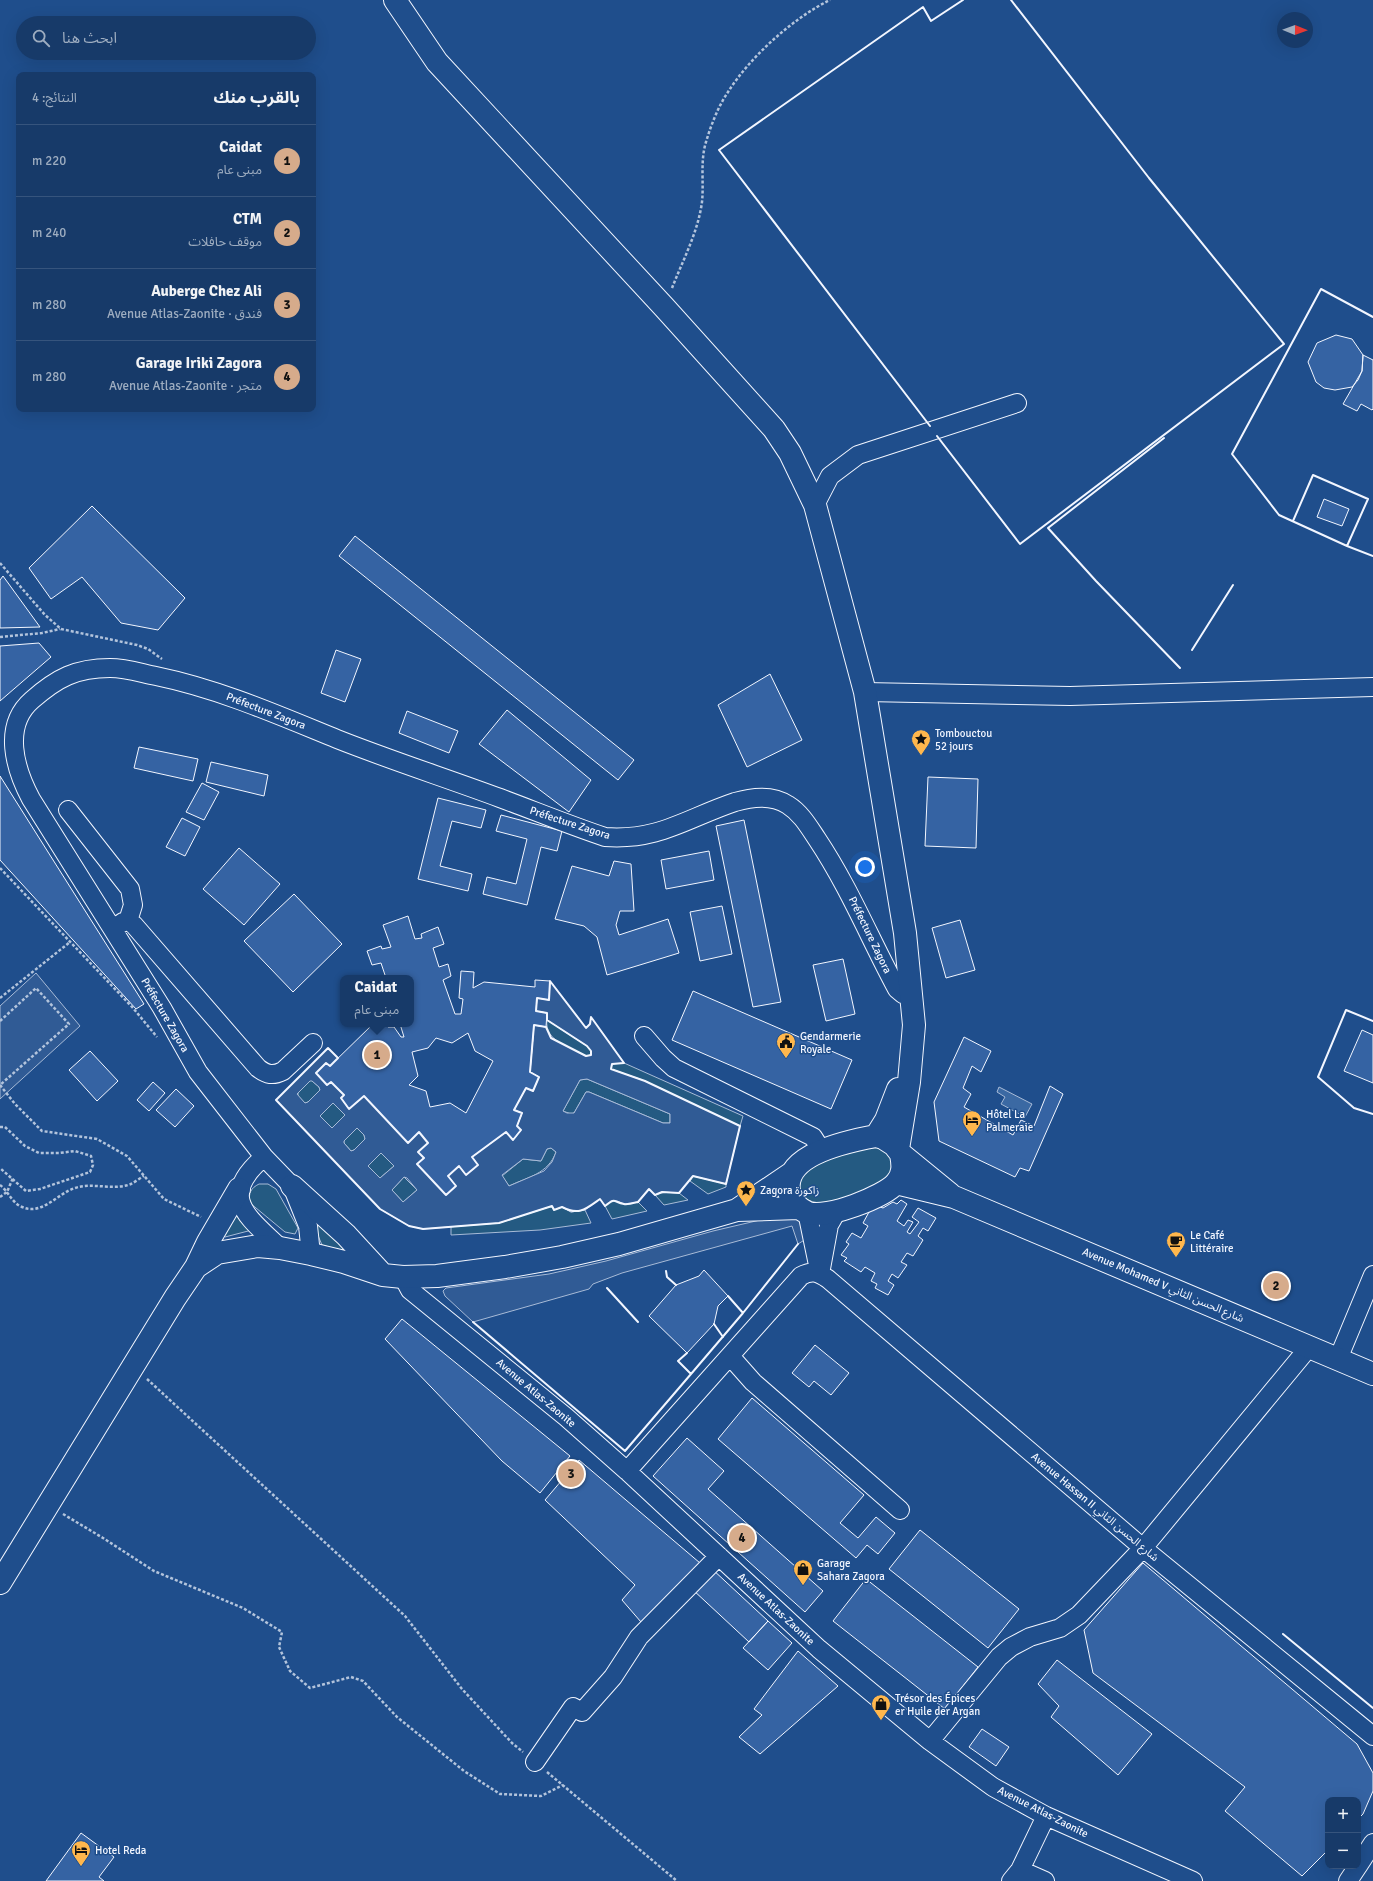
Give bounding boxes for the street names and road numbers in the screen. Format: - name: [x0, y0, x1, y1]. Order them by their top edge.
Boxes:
- street label: Préfecture Zagora: [224, 690, 308, 732]
- street label: Préfecture Zagora: [528, 804, 612, 842]
- street label: Préfecture Zagora: [846, 894, 894, 976]
- street label: Préfecture Zagora: [138, 975, 192, 1055]
- street label: Avenue Mohamed V شارع الحسن الثاني: [1079, 1245, 1246, 1328]
- street label: Avenue Atlas-Zaonite: [494, 1356, 578, 1430]
- street label: Avenue Hassan II شارع الحسن الثاني: [1027, 1450, 1162, 1566]
- street label: Avenue Atlas-Zaonite: [735, 1570, 817, 1648]
- street label: Avenue Atlas-Zaonite: [996, 1784, 1090, 1840]

